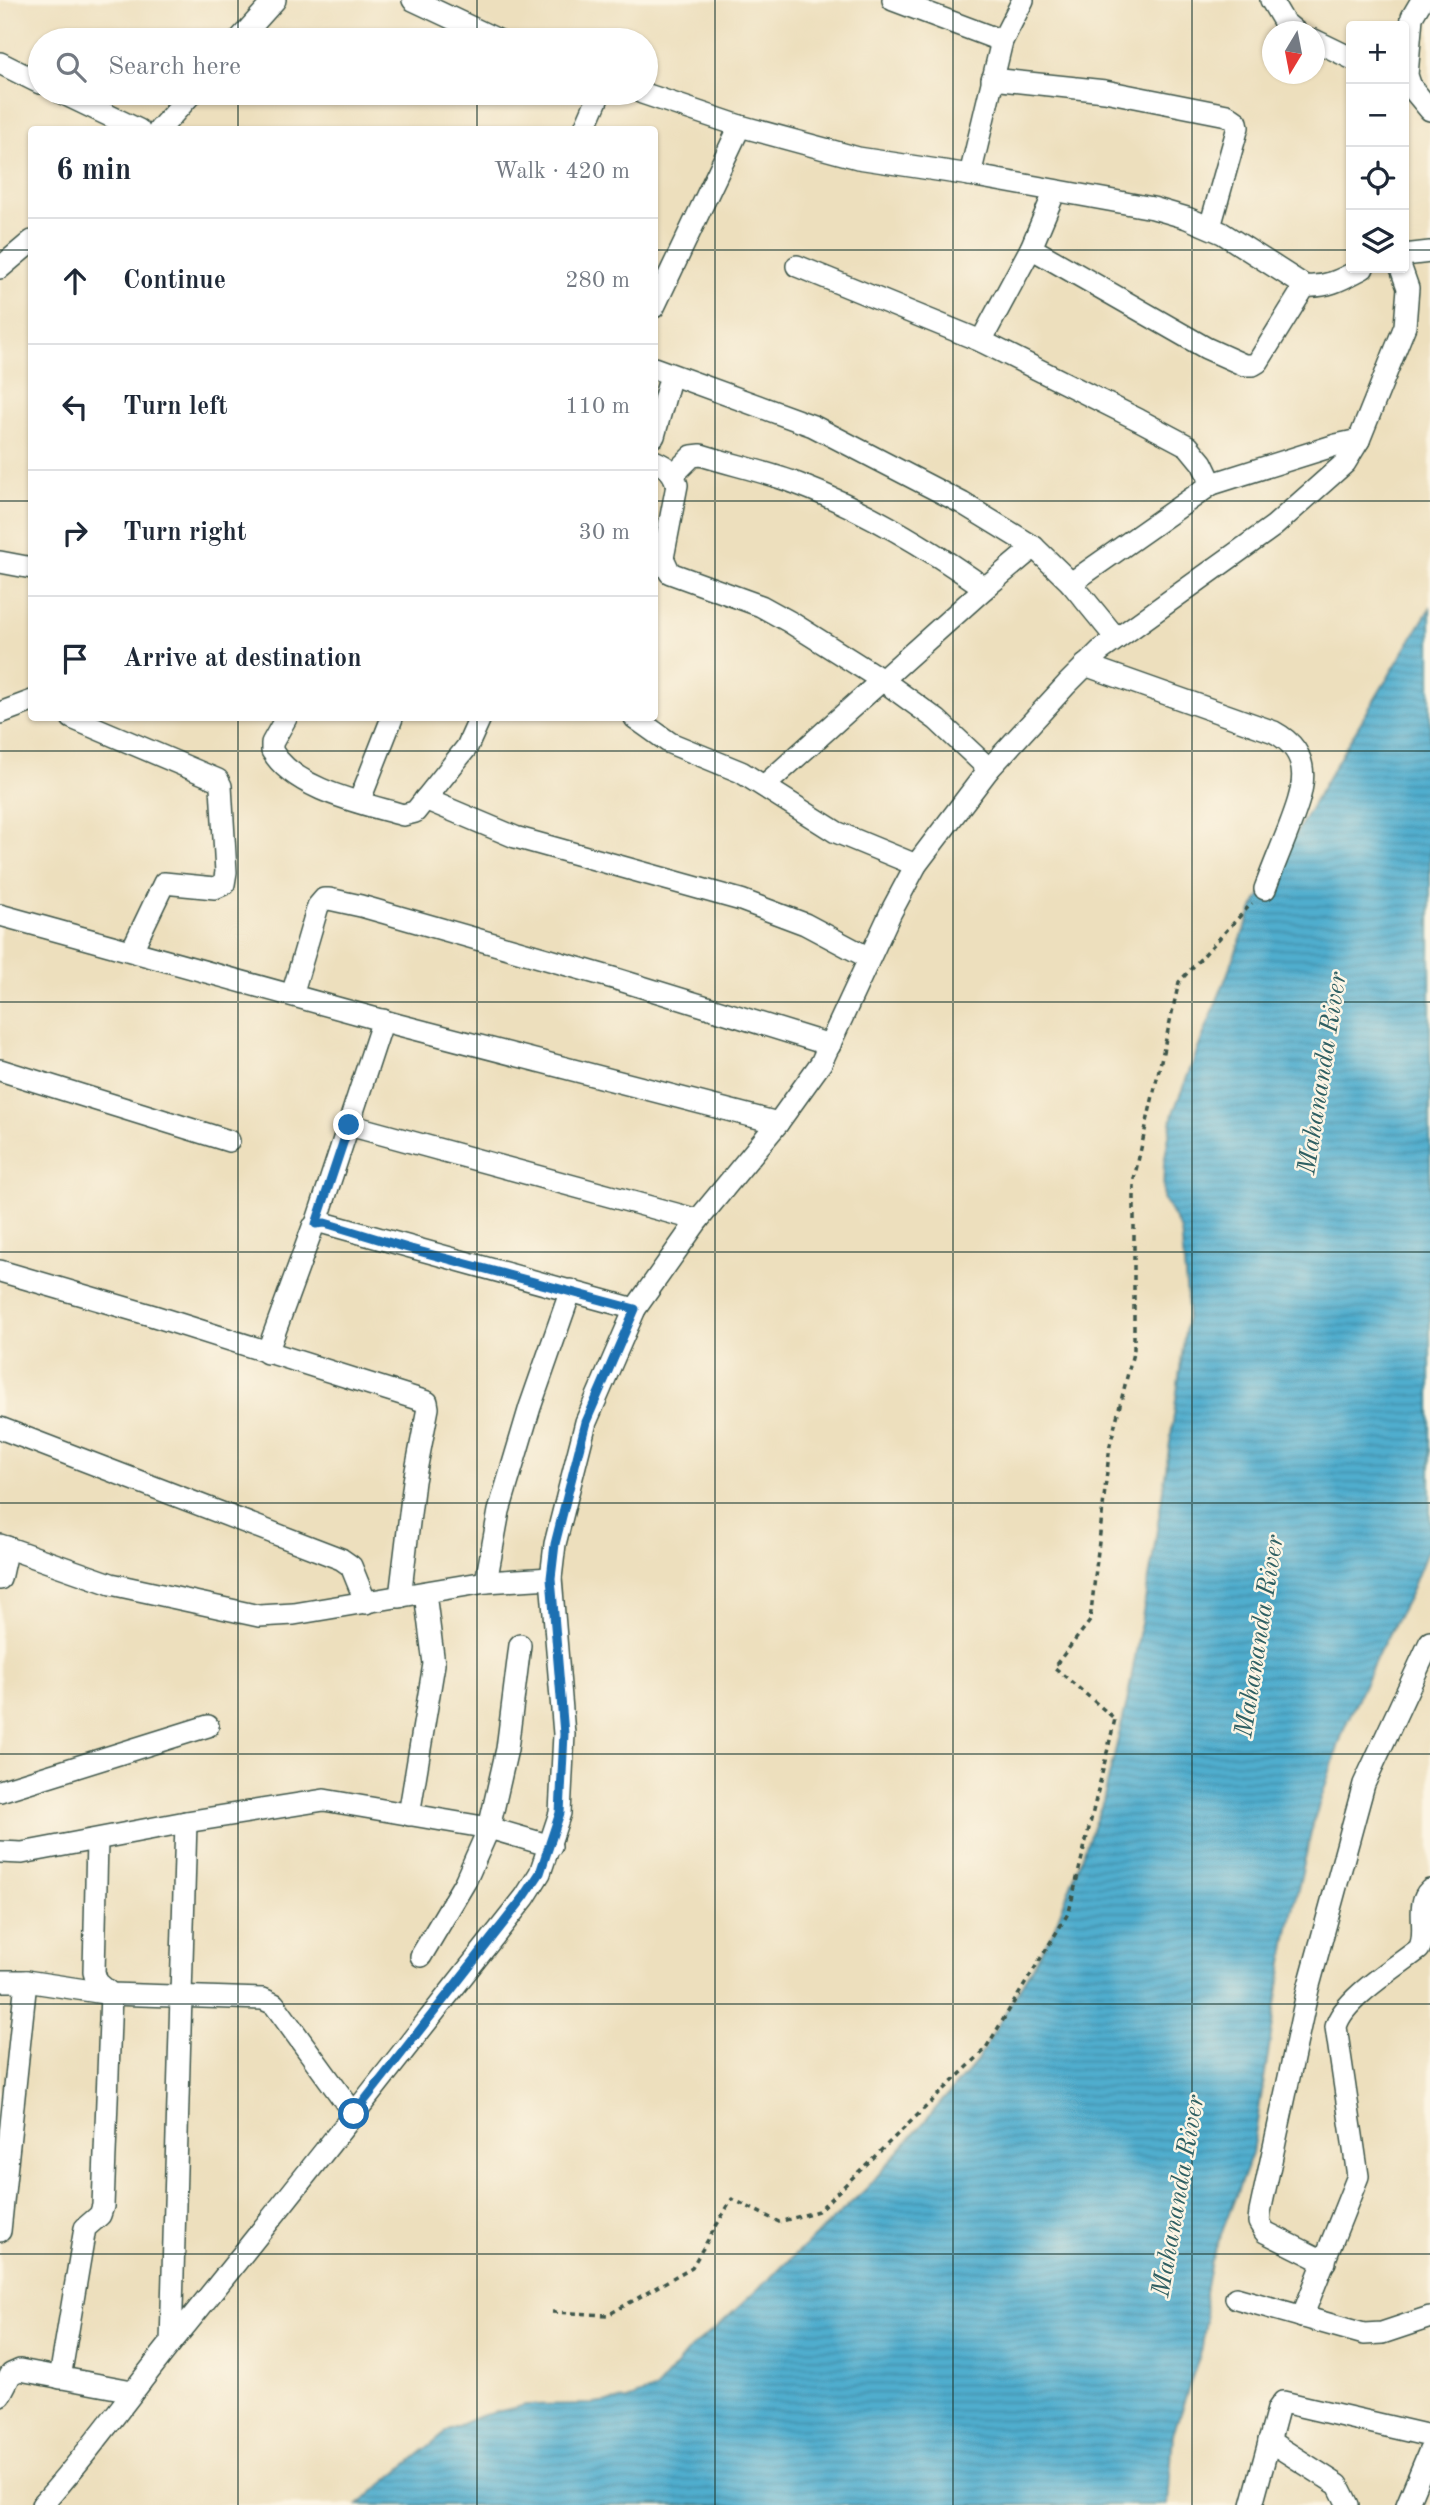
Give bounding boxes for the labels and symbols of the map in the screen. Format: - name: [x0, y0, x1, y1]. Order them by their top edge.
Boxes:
- north arrow: [1262, 21, 1325, 84]
- water label: Mahananda River: [1294, 969, 1352, 1177]
- route end: [333, 1109, 364, 1140]
- water label: Mahananda River: [1231, 1532, 1289, 1740]
- water label: Mahananda River: [1148, 2093, 1210, 2300]
- route start: [338, 2098, 369, 2129]

